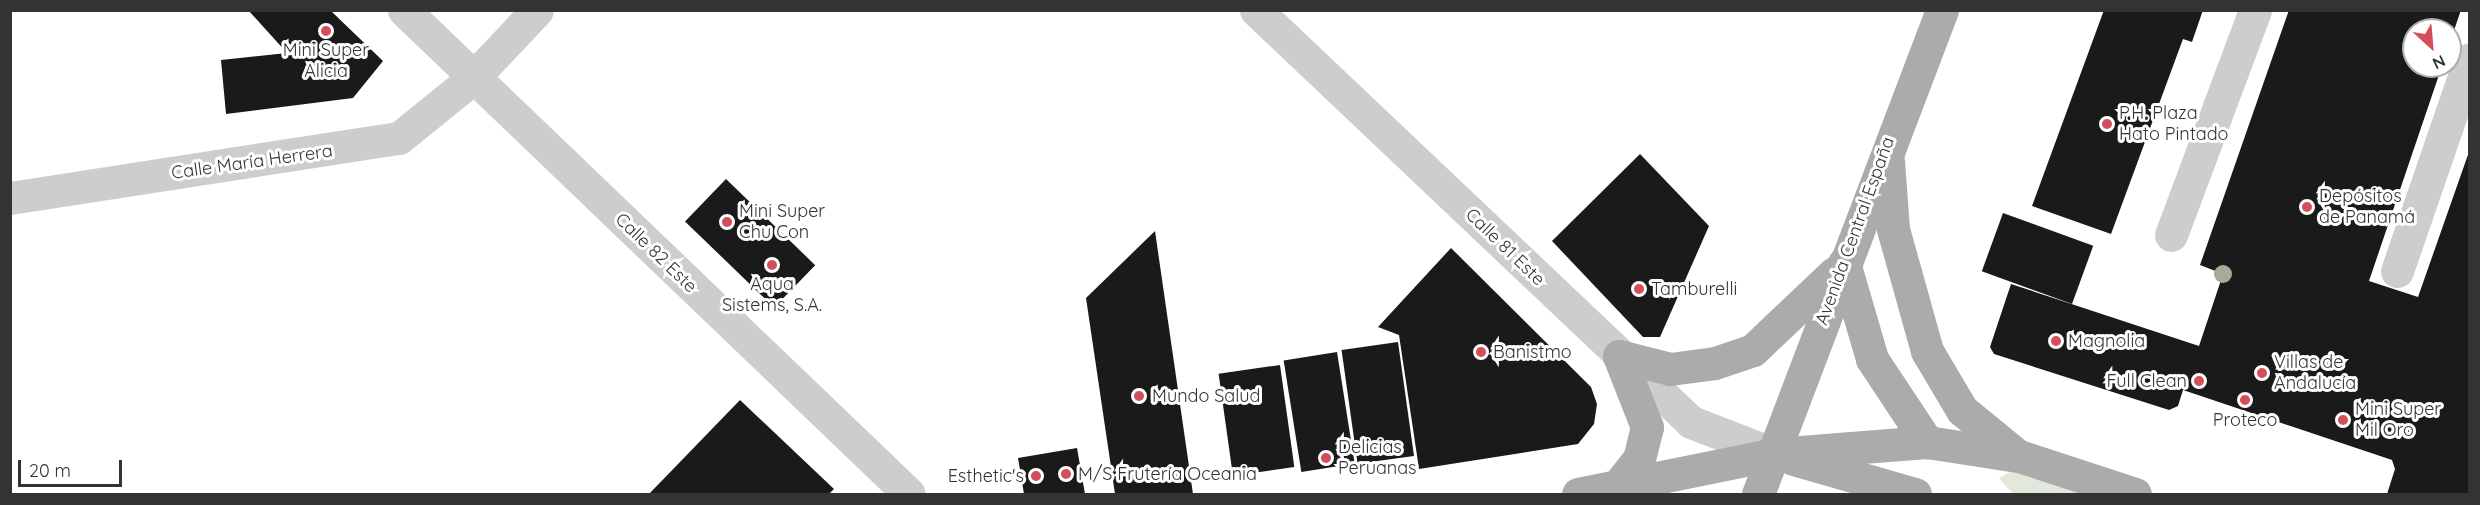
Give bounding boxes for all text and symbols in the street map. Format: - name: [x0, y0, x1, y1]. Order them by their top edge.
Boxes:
- north arrow: [2402, 18, 2462, 78]
- marker: Mini Super Alicia: [319, 24, 333, 38]
- place label: Mini Super Alicia: [283, 40, 369, 82]
- text: N: [2429, 51, 2449, 74]
- place label: P.H. Plaza Hato Pintado: [2119, 103, 2228, 146]
- marker: P.H. Plaza Hato Pintado: [2100, 117, 2114, 131]
- street label: Avenida Central España: [1811, 134, 1899, 328]
- street label: Calle María Herrera: [170, 140, 334, 184]
- place label: Depósitos de Panamá: [2319, 186, 2415, 228]
- marker: Depósitos de Panamá: [2300, 200, 2314, 214]
- place label: Mini Super Chu Con: [739, 201, 825, 244]
- street label: Calle 81 Este: [1461, 204, 1549, 290]
- street label: Calle 82 Este: [611, 209, 701, 297]
- marker: Mini Super Chu Con: [720, 215, 734, 229]
- marker: Aqua Sistems, S.A.: [765, 258, 779, 272]
- place label: Aqua Sistems, S.A.: [722, 274, 822, 316]
- place label: Tamburelli: [1651, 278, 1737, 300]
- marker: Tamburelli: [1632, 282, 1646, 296]
- place label: Magnolia: [2068, 330, 2145, 352]
- marker: Magnolia: [2049, 334, 2063, 348]
- place label: Banistmo: [1493, 341, 1572, 363]
- marker: Banistmo: [1474, 345, 1488, 359]
- place label: Villas de Andalucía: [2274, 352, 2356, 394]
- marker: Villas de Andalucía: [2255, 366, 2269, 380]
- place label: Full Clean: [2106, 370, 2187, 392]
- marker: Full Clean: [2192, 374, 2206, 388]
- place label: Mundo Salud: [1152, 385, 1260, 407]
- marker: Mundo Salud: [1130, 387, 1148, 405]
- marker: Proteco: [2238, 393, 2252, 407]
- place label: Mini Super Mil Oro: [2355, 399, 2441, 442]
- place label: Proteco: [2213, 409, 2277, 431]
- marker: Mini Super Mil Oro: [2336, 413, 2350, 427]
- place label: Delicias Peruanas: [1338, 437, 1417, 480]
- scale bar: [21, 448, 124, 486]
- marker: Delicias Peruanas: [1319, 451, 1333, 465]
- text: 20 m: [29, 459, 71, 482]
- place label: M/S Frutería Oceania: [1078, 463, 1257, 485]
- place label: Esthetic's: [948, 465, 1024, 487]
- marker: M/S Frutería Oceania: [1059, 467, 1073, 481]
- marker: Esthetic's: [1029, 469, 1043, 483]

